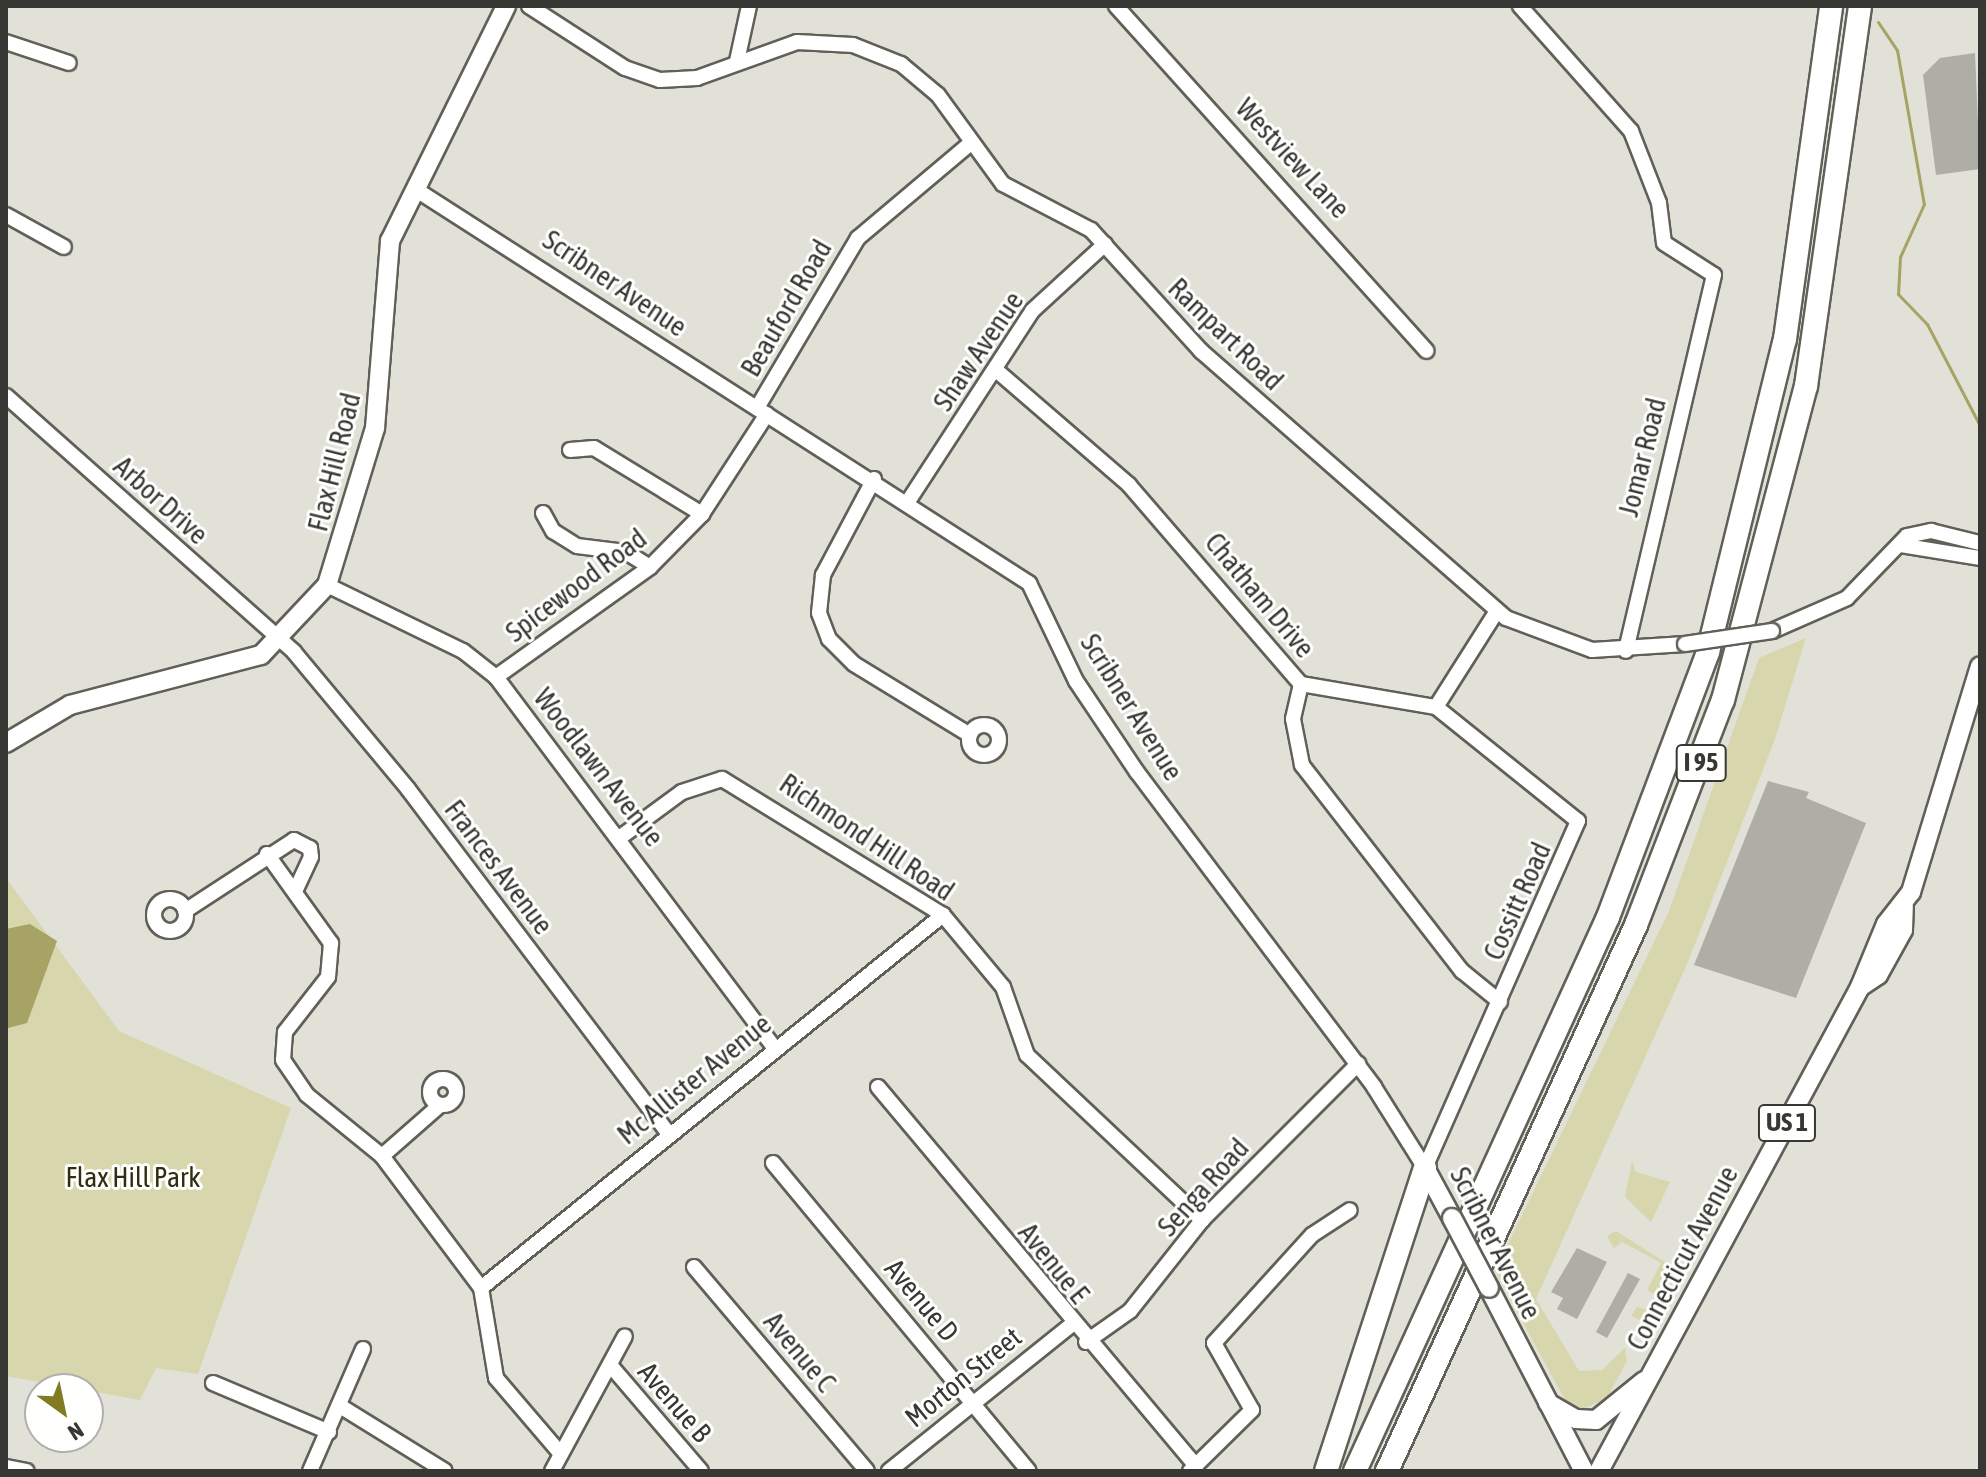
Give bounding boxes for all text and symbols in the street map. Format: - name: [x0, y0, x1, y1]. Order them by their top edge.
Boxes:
- street label: Westview Lane: [1229, 91, 1357, 225]
- street label: Scribner Avenue: [537, 223, 693, 343]
- street label: Beauford Road: [733, 234, 839, 382]
- street label: Rampart Road: [1162, 271, 1290, 397]
- street label: Shaw Avenue: [926, 285, 1030, 417]
- street label: Flax Hill Road: [301, 389, 367, 535]
- street label: Jomar Road: [1611, 394, 1673, 520]
- street label: Arbor Drive: [107, 449, 215, 551]
- street label: Spicewood Road: [499, 521, 653, 649]
- street label: Chatham Drive: [1198, 526, 1322, 664]
- street label: Scribner Avenue: [1074, 628, 1190, 786]
- street label: Woodlawn Avenue: [527, 681, 671, 853]
- road number: I 95: [1675, 741, 1727, 785]
- street label: Richmond Hill Road: [773, 766, 961, 908]
- street label: Frances Avenue: [438, 793, 560, 941]
- street label: Cossitt Road: [1476, 837, 1558, 965]
- street label: Mc Allister Avenue: [610, 1007, 778, 1151]
- road number: US 1: [1757, 1101, 1817, 1145]
- street label: Senga Road: [1150, 1131, 1256, 1243]
- park label: Flax Hill Park: [65, 1160, 201, 1194]
- street label: Connecticut Avenue: [1619, 1160, 1745, 1356]
- street label: Scribner Avenue: [1443, 1161, 1549, 1325]
- street label: Avenue E: [1012, 1216, 1096, 1310]
- street label: Avenue D: [878, 1252, 966, 1348]
- street label: Avenue C: [757, 1305, 843, 1399]
- street label: Morton Street: [898, 1320, 1028, 1434]
- street label: Avenue B: [631, 1355, 719, 1449]
- north arrow: [24, 1373, 104, 1453]
- text: N: [63, 1417, 89, 1446]

